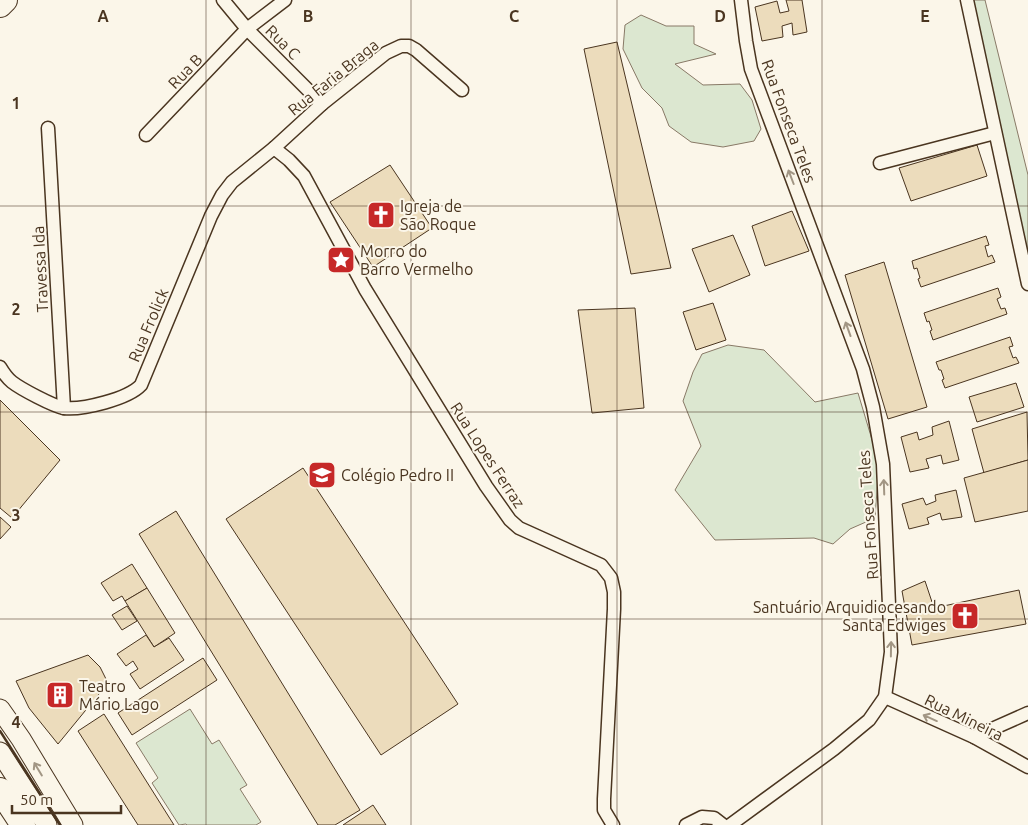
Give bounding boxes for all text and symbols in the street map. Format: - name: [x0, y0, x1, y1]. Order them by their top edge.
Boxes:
- text: A: [97, 7, 109, 25]
- text: B: [303, 7, 313, 25]
- text: C: [509, 7, 519, 25]
- text: D: [714, 7, 726, 25]
- text: E: [920, 7, 930, 25]
- street label: Rua C: [262, 21, 304, 63]
- street label: Rua Faria Braga: [284, 35, 382, 119]
- street label: Rua B: [164, 50, 206, 92]
- street label: Rua Fonseca Teles: [758, 57, 820, 185]
- text: 1: [11, 94, 21, 112]
- one-way arrow: [786, 170, 796, 185]
- place label: Igreja de São Roque: [400, 197, 476, 233]
- church icon: Igreja de São Roque: [366, 200, 396, 230]
- street label: Travessa Ida: [29, 225, 51, 313]
- place label: Morro do Barro Vermelho: [360, 242, 473, 278]
- place icon: Morro do Barro Vermelho: [326, 245, 356, 275]
- street label: Rua Frolick: [124, 286, 172, 364]
- text: 2: [11, 300, 21, 318]
- one-way arrow: [843, 322, 852, 337]
- street label: Rua Lopes Ferraz: [447, 399, 529, 511]
- street label: Rua Fonseca Teles: [854, 450, 882, 580]
- school or university icon: Colégio Pedro II: [307, 460, 337, 490]
- place label: Colégio Pedro II: [341, 466, 454, 484]
- one-way arrow: [880, 479, 889, 495]
- text: 3: [11, 506, 21, 524]
- place label: Santuário Arquidiocesando Santa Edwiges: [753, 598, 946, 634]
- church icon: Santuário Arquidiocesando Santa Edwiges: [950, 601, 980, 631]
- one-way arrow: [886, 641, 896, 658]
- place label: Teatro Mário Lago: [79, 677, 159, 713]
- building icon: Teatro Mário Lago: [45, 680, 75, 710]
- street label: Rua Mineira: [922, 690, 1006, 744]
- one-way arrow: [923, 712, 938, 722]
- text: 4: [11, 713, 21, 731]
- one-way arrow: [33, 762, 43, 776]
- scale bar: [12, 782, 121, 814]
- text: 50 m: [20, 791, 53, 808]

